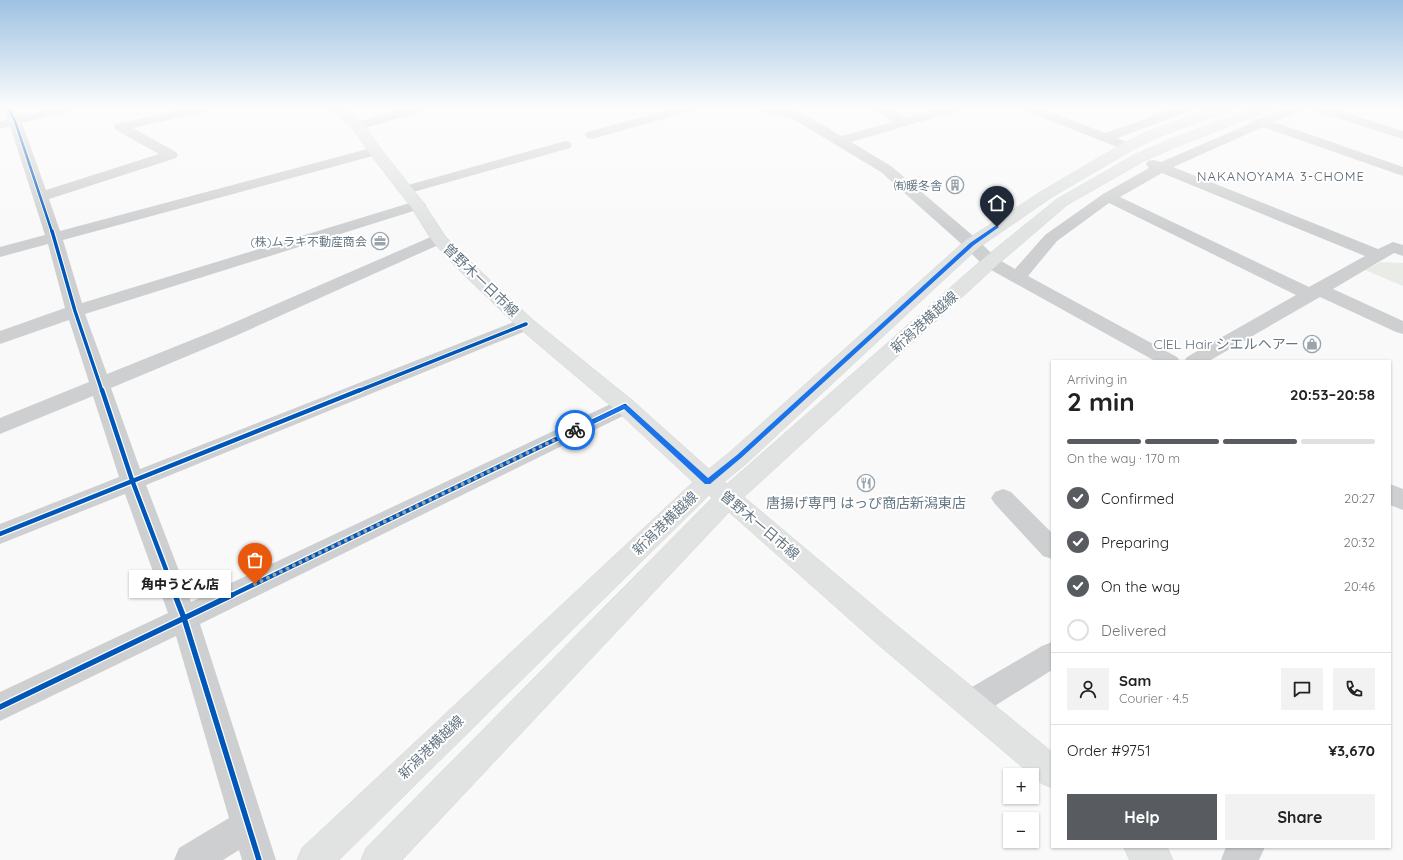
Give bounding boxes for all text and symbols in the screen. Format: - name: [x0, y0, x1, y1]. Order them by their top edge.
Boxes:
- district label: NAKANOYAMA 3-CHOME: [1197, 168, 1365, 184]
- building icon: ㈲暖冬舎: [945, 175, 965, 195]
- place label: ㈲暖冬舎: [894, 178, 942, 193]
- pin: [980, 186, 1014, 227]
- icon: home: [986, 192, 1008, 214]
- office icon: (株)ムラキ不動産商会: [370, 231, 390, 251]
- place label: (株)ムラキ不動産商会: [251, 234, 367, 249]
- street label: 曽野木一日市線: [440, 239, 522, 321]
- street label: 新潟港横越線: [887, 287, 961, 357]
- shop icon: ClEL Hair シエルヘアー: [1302, 334, 1322, 354]
- place label: ClEL Hair シエルヘアー: [1153, 335, 1299, 353]
- text: Arriving in: [1067, 371, 1127, 387]
- text: 2 min: [1067, 385, 1135, 418]
- text: 20:53–20:58: [1290, 385, 1375, 404]
- courier: [555, 410, 595, 450]
- icon: bike: [564, 419, 586, 441]
- text: On the way · 170 m: [1067, 450, 1180, 466]
- restaurant icon: 唐揚げ専門 はっぴ商店新潟東店: [856, 473, 876, 493]
- street label: 新潟港横越線: [629, 487, 701, 559]
- street label: 曽野木一日市線: [717, 487, 803, 563]
- icon: check: [1067, 487, 1089, 509]
- text: Confirmed: [1101, 489, 1174, 508]
- text: 20:27: [1344, 490, 1375, 506]
- place label: 唐揚げ専門 はっぴ商店新潟東店: [766, 494, 966, 512]
- icon: check: [1067, 531, 1089, 553]
- text: Preparing: [1101, 533, 1169, 552]
- text: 20:32: [1344, 534, 1375, 550]
- pin: [238, 543, 272, 584]
- icon: bag: [244, 549, 266, 571]
- callout: 角中うどん店: [129, 570, 231, 598]
- icon: check: [1067, 575, 1089, 597]
- text: 角中うどん店: [141, 576, 219, 592]
- text: On the way: [1101, 577, 1180, 596]
- text: 20:46: [1344, 578, 1375, 594]
- text: Delivered: [1101, 621, 1166, 640]
- button: person: [1067, 668, 1109, 710]
- button: chat: [1281, 668, 1323, 710]
- button: phone: [1333, 668, 1375, 710]
- text: Sam: [1119, 671, 1151, 690]
- text: Courier · 4.5: [1119, 690, 1189, 706]
- street label: 新潟港横越線: [395, 711, 467, 783]
- text: Order #9751: [1067, 741, 1151, 760]
- text: ¥3,670: [1328, 741, 1375, 760]
- map controls: [1003, 768, 1039, 848]
- button: +: [1003, 768, 1039, 804]
- button: Help: [1067, 794, 1217, 840]
- button: Share: [1225, 794, 1375, 840]
- button: −: [1003, 812, 1039, 848]

